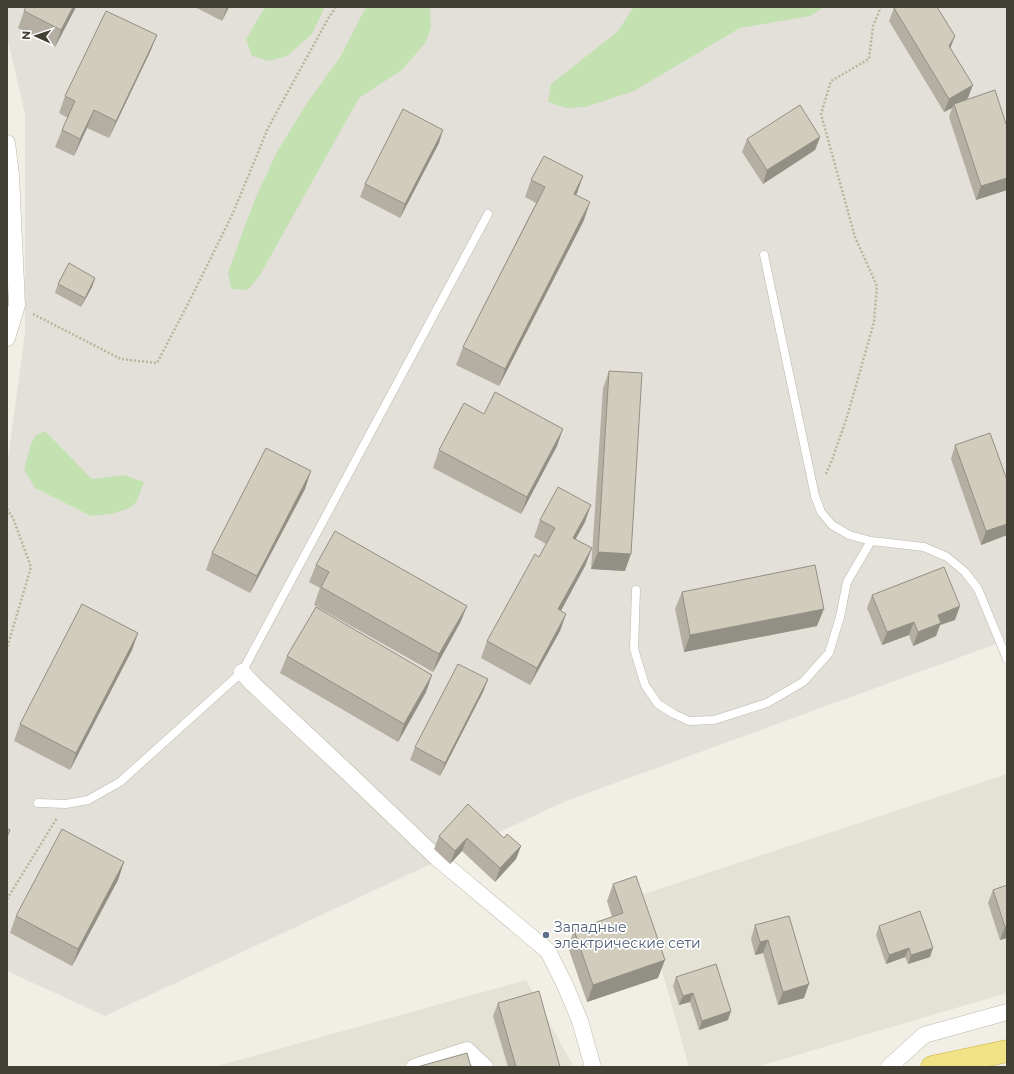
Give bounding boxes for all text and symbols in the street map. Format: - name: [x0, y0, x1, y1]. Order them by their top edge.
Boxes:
- north arrow: [16, 16, 56, 56]
- text: N: [19, 31, 33, 40]
- place label: Западные электрические сети: [554, 918, 701, 952]
- marker: Западные электрические сети: [541, 930, 551, 940]

